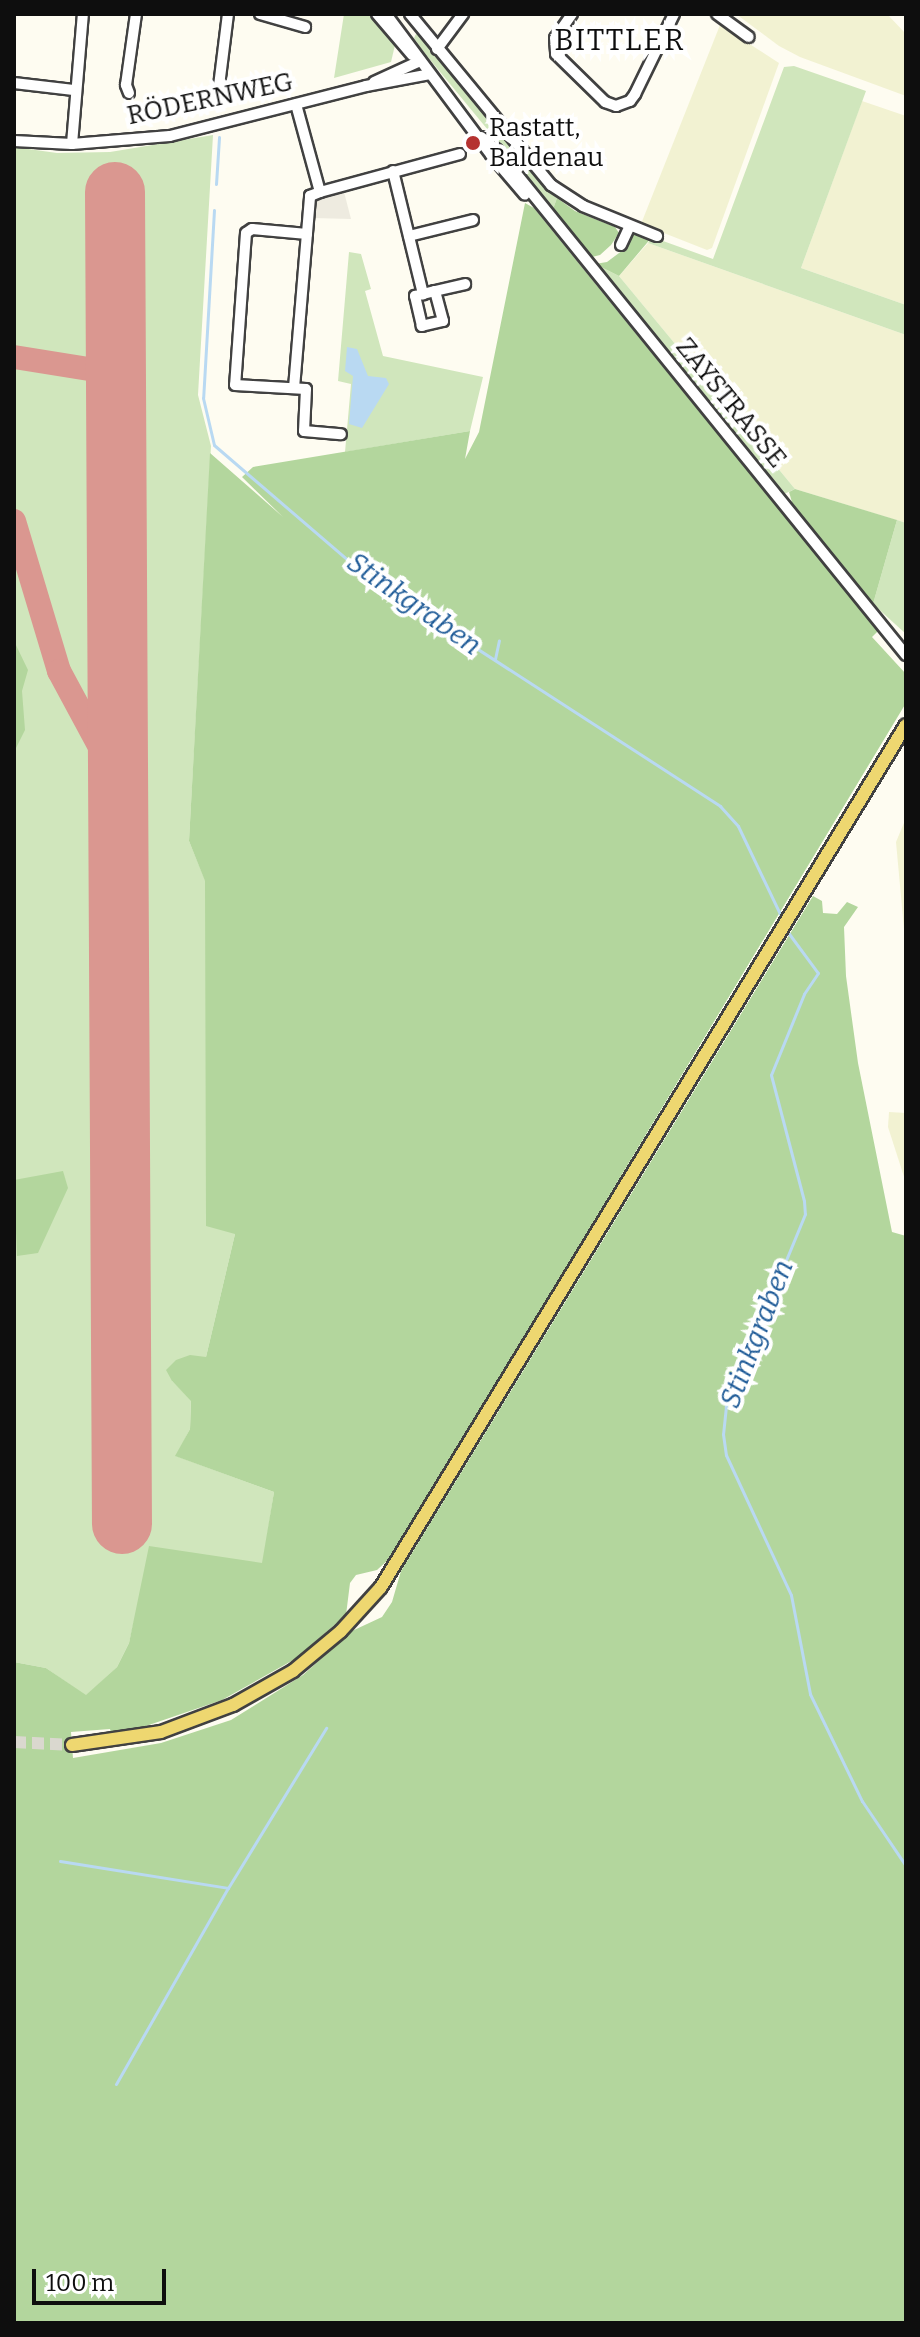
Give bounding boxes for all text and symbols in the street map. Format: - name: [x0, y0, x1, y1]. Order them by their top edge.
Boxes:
- district label: BITTLER: [554, 22, 686, 58]
- street label: RÖDERNWEG: [124, 66, 296, 132]
- place label: Rastatt, Baldenau: [489, 112, 603, 174]
- marker: Rastatt, Baldenau: [464, 134, 482, 152]
- street label: ZAYSTRASSE: [669, 332, 793, 474]
- water label: Stinkgraben: [341, 546, 487, 662]
- water label: Stinkgraben: [713, 1255, 801, 1413]
- scale bar: [36, 2253, 170, 2303]
- text: 100 m: [46, 2269, 114, 2297]

